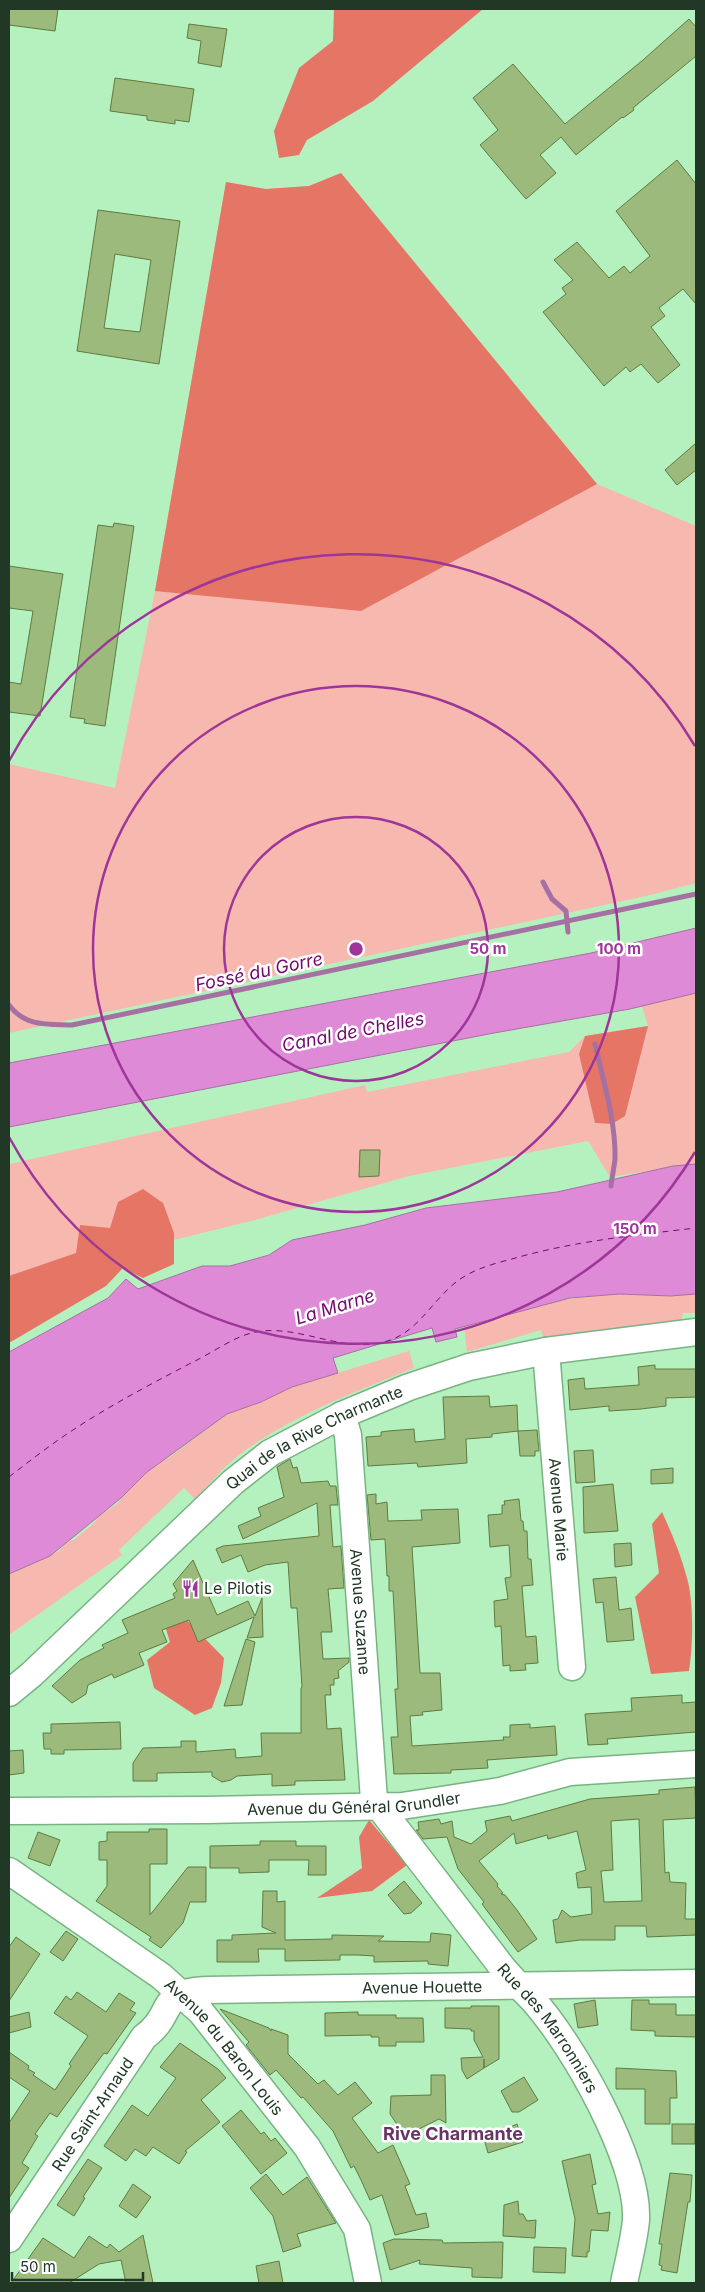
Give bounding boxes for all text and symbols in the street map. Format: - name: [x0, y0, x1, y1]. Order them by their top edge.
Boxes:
- text: 50 m: [470, 939, 506, 958]
- text: 100 m: [597, 939, 641, 958]
- centre of rings: [347, 940, 365, 958]
- water label: Fossé du Gorre: [193, 948, 325, 995]
- water label: Canal de Chelles: [280, 1007, 426, 1056]
- text: 150 m: [613, 1219, 657, 1238]
- water label: La Marne: [293, 1285, 377, 1329]
- street label: Quai de la Rive Charmante: [221, 1381, 406, 1494]
- street label: Avenue Marie: [545, 1457, 573, 1562]
- street label: Avenue Suzanne: [346, 1548, 375, 1675]
- restaurant icon: Le Pilotis: [180, 1578, 200, 1598]
- place label: Le Pilotis: [204, 1578, 272, 1598]
- street label: Avenue du Général Grundler: [247, 1787, 462, 1819]
- street label: Rue des Marronniers: [493, 1959, 603, 2096]
- street label: Avenue du Baron Louis: [161, 1974, 288, 2119]
- street label: Avenue Houette: [362, 1976, 482, 1998]
- street label: Rue Saint-Arnaud: [47, 2053, 138, 2175]
- district label: Rive Charmante: [383, 2123, 523, 2144]
- scale bar: [12, 2250, 144, 2282]
- text: 50 m: [20, 2257, 56, 2276]

